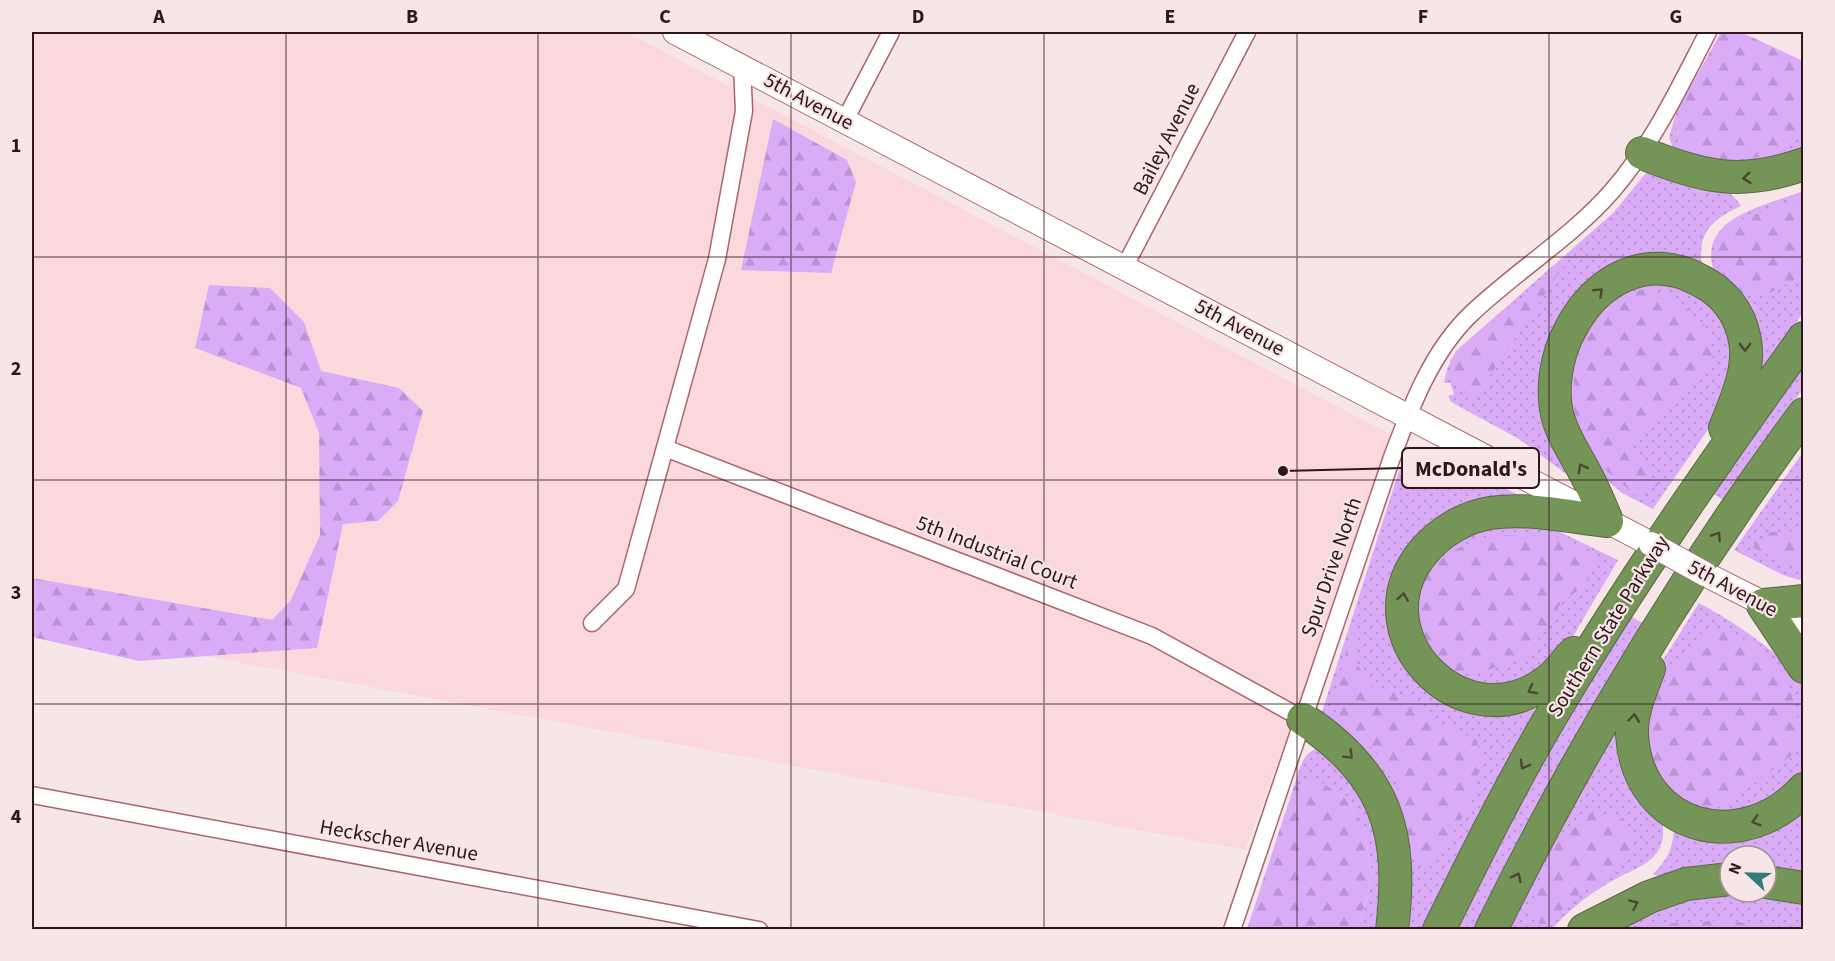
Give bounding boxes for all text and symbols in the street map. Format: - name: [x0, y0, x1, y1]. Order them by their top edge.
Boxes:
- text: A: [152, 3, 165, 31]
- text: B: [406, 3, 418, 31]
- text: C: [659, 3, 671, 31]
- text: D: [912, 3, 924, 31]
- text: E: [1165, 3, 1175, 31]
- text: F: [1418, 3, 1428, 31]
- text: G: [1670, 3, 1682, 31]
- street label: 5th Avenue: [759, 65, 859, 137]
- street label: Bailey Avenue: [1125, 78, 1207, 200]
- text: 1: [11, 132, 21, 160]
- one-way arrow: [1743, 171, 1752, 184]
- one-way arrow: [1593, 288, 1603, 299]
- street label: 5th Avenue: [1190, 291, 1290, 363]
- one-way arrow: [1739, 343, 1751, 352]
- text: 2: [11, 355, 21, 383]
- callout: McDonald's: [1402, 448, 1539, 488]
- text: McDonald's: [1415, 453, 1527, 485]
- one-way arrow: [1578, 464, 1589, 474]
- street label: Spur Drive North: [1293, 493, 1369, 641]
- street label: 5th Industrial Court: [912, 507, 1082, 597]
- street label: Southern State Parkway: [1540, 529, 1676, 723]
- one-way arrow: [1710, 532, 1722, 542]
- street label: 5th Avenue: [1683, 552, 1783, 624]
- text: 3: [11, 579, 21, 607]
- one-way arrow: [1396, 592, 1409, 602]
- one-way arrow: [1527, 683, 1538, 694]
- one-way arrow: [1627, 713, 1639, 722]
- one-way arrow: [1342, 748, 1353, 758]
- one-way arrow: [1520, 759, 1531, 769]
- text: 4: [11, 803, 22, 831]
- street label: Heckscher Avenue: [317, 811, 481, 869]
- one-way arrow: [1751, 814, 1761, 826]
- north arrow: [1718, 844, 1778, 904]
- text: N: [1723, 860, 1747, 878]
- one-way arrow: [1509, 872, 1521, 883]
- one-way arrow: [1627, 899, 1638, 911]

